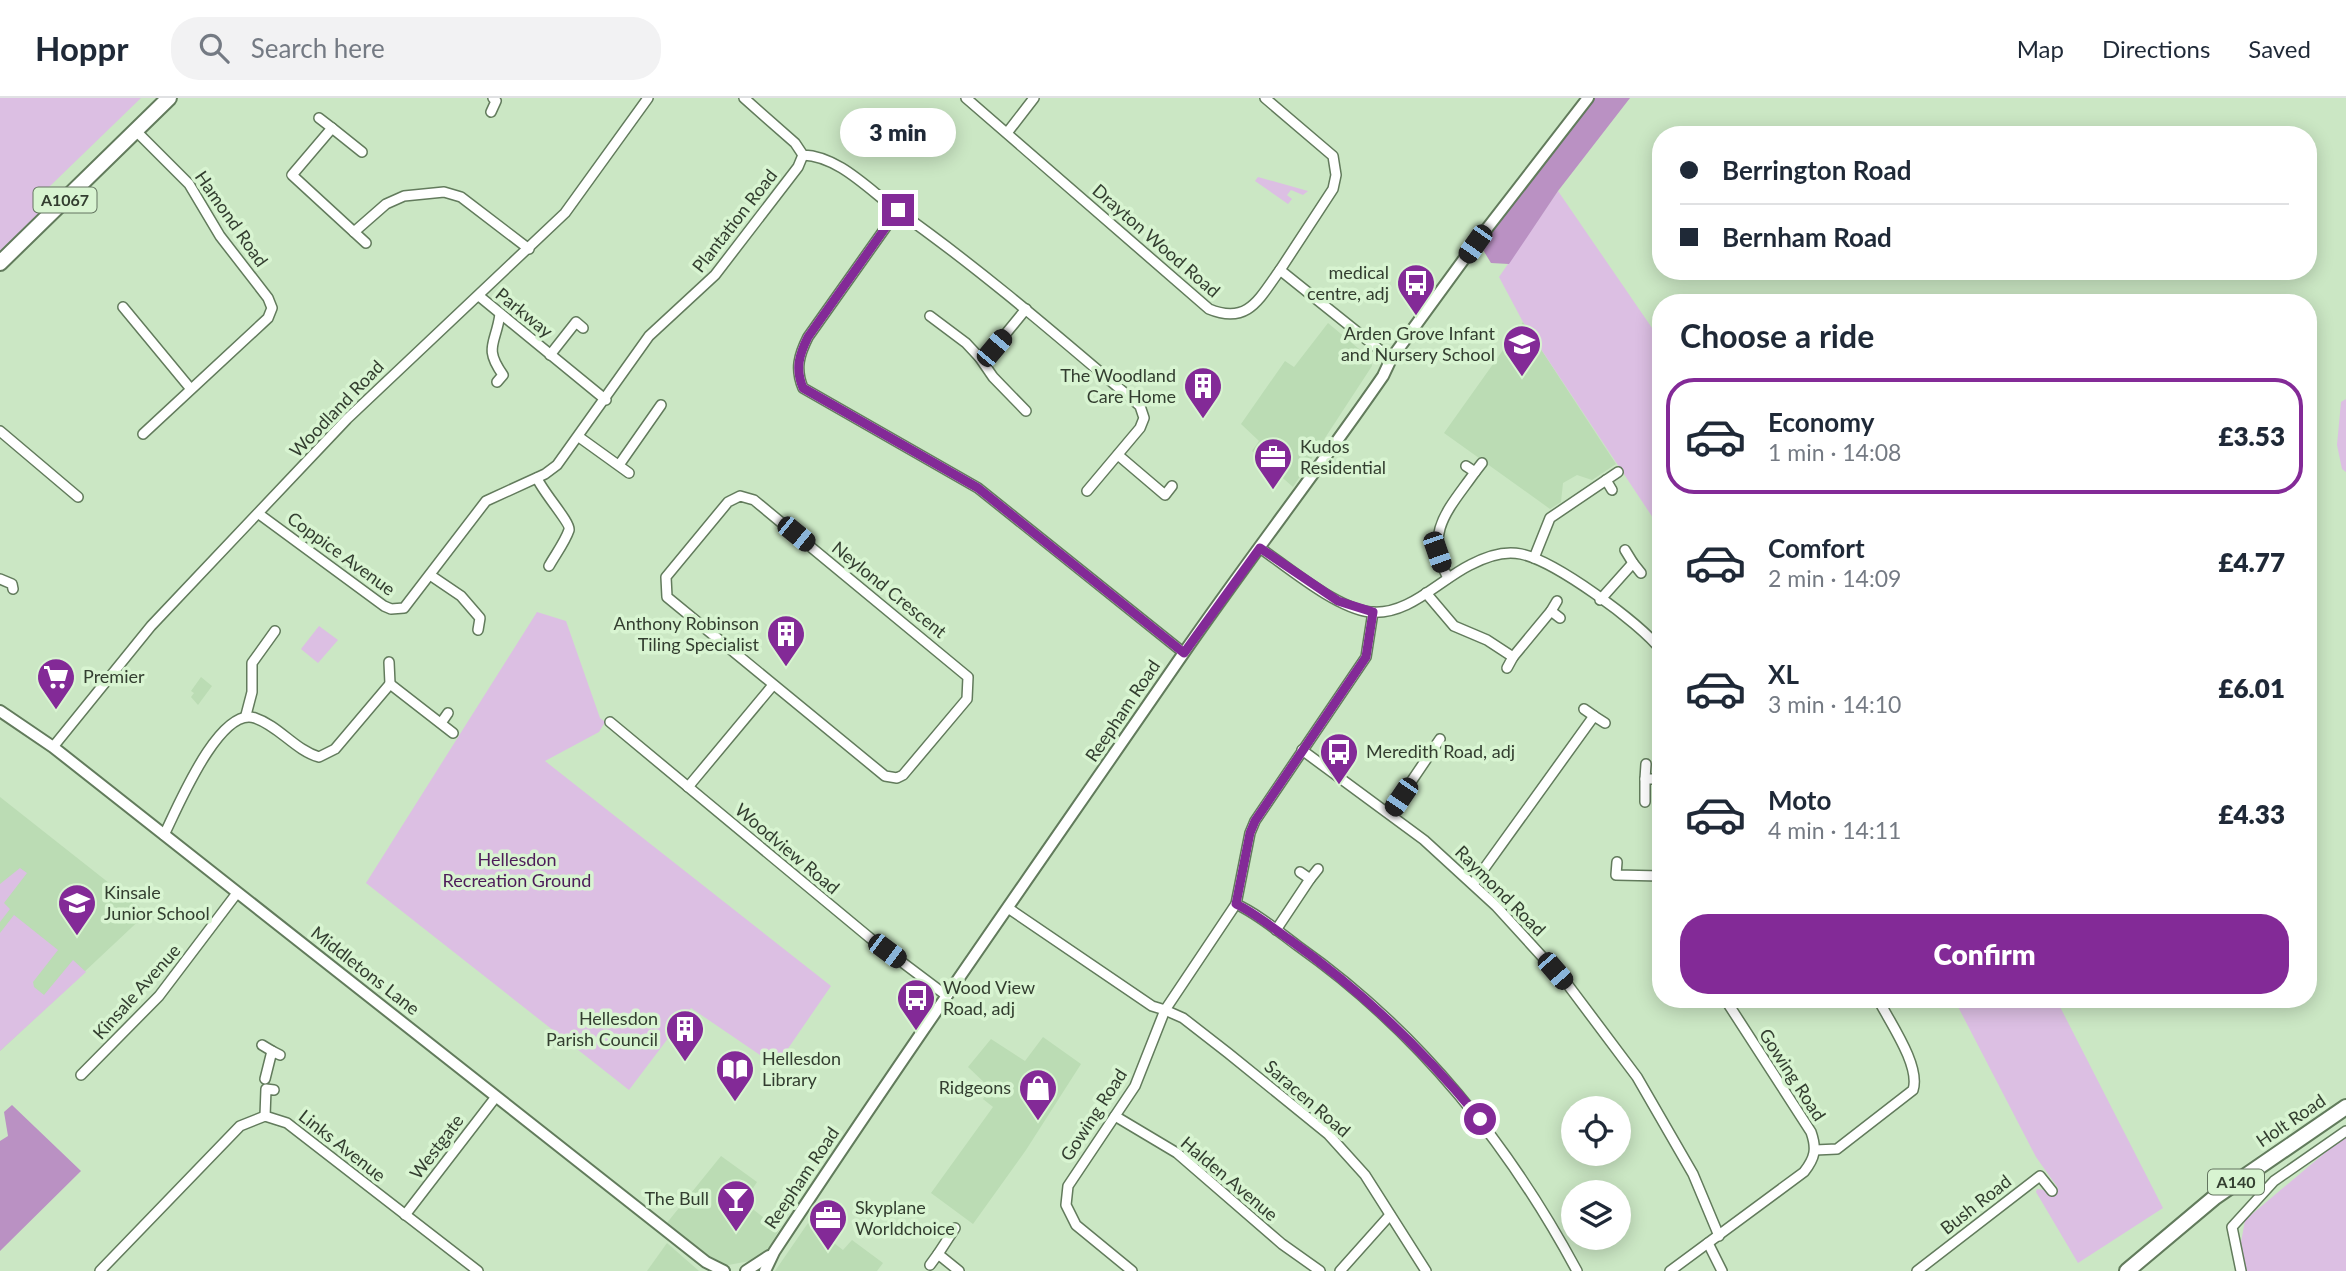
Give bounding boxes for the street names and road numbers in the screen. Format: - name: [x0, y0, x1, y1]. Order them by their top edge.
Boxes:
- street label: Plantation Road: [687, 164, 781, 276]
- street label: Hamond Road: [191, 166, 273, 271]
- street label: Drayton Wood Road: [1088, 179, 1225, 302]
- road number: A1067: [34, 188, 96, 212]
- street label: Parkway: [492, 283, 558, 342]
- street label: Woodland Road: [285, 355, 388, 461]
- street label: Coppice Avenue: [283, 507, 400, 600]
- street label: Neylond Crescent: [828, 536, 952, 642]
- street label: Reepham Road: [1080, 655, 1164, 766]
- street label: Woodview Road: [731, 798, 844, 898]
- street label: Raymond Road: [1451, 841, 1550, 940]
- street label: Middletons Lane: [307, 921, 424, 1019]
- street label: Kinsale Avenue: [88, 939, 185, 1043]
- street label: Gowing Road: [1755, 1024, 1831, 1125]
- street label: Saracen Road: [1260, 1055, 1355, 1141]
- street label: Gowing Road: [1055, 1064, 1131, 1165]
- street label: Holt Road: [2252, 1089, 2329, 1151]
- street label: Links Avenue: [295, 1104, 390, 1186]
- street label: Westgate: [405, 1110, 468, 1183]
- street label: Reepham Road: [759, 1122, 843, 1233]
- street label: Halden Avenue: [1177, 1131, 1283, 1225]
- street label: Bush Road: [1936, 1170, 2015, 1239]
- road number: A140: [2208, 1170, 2264, 1194]

